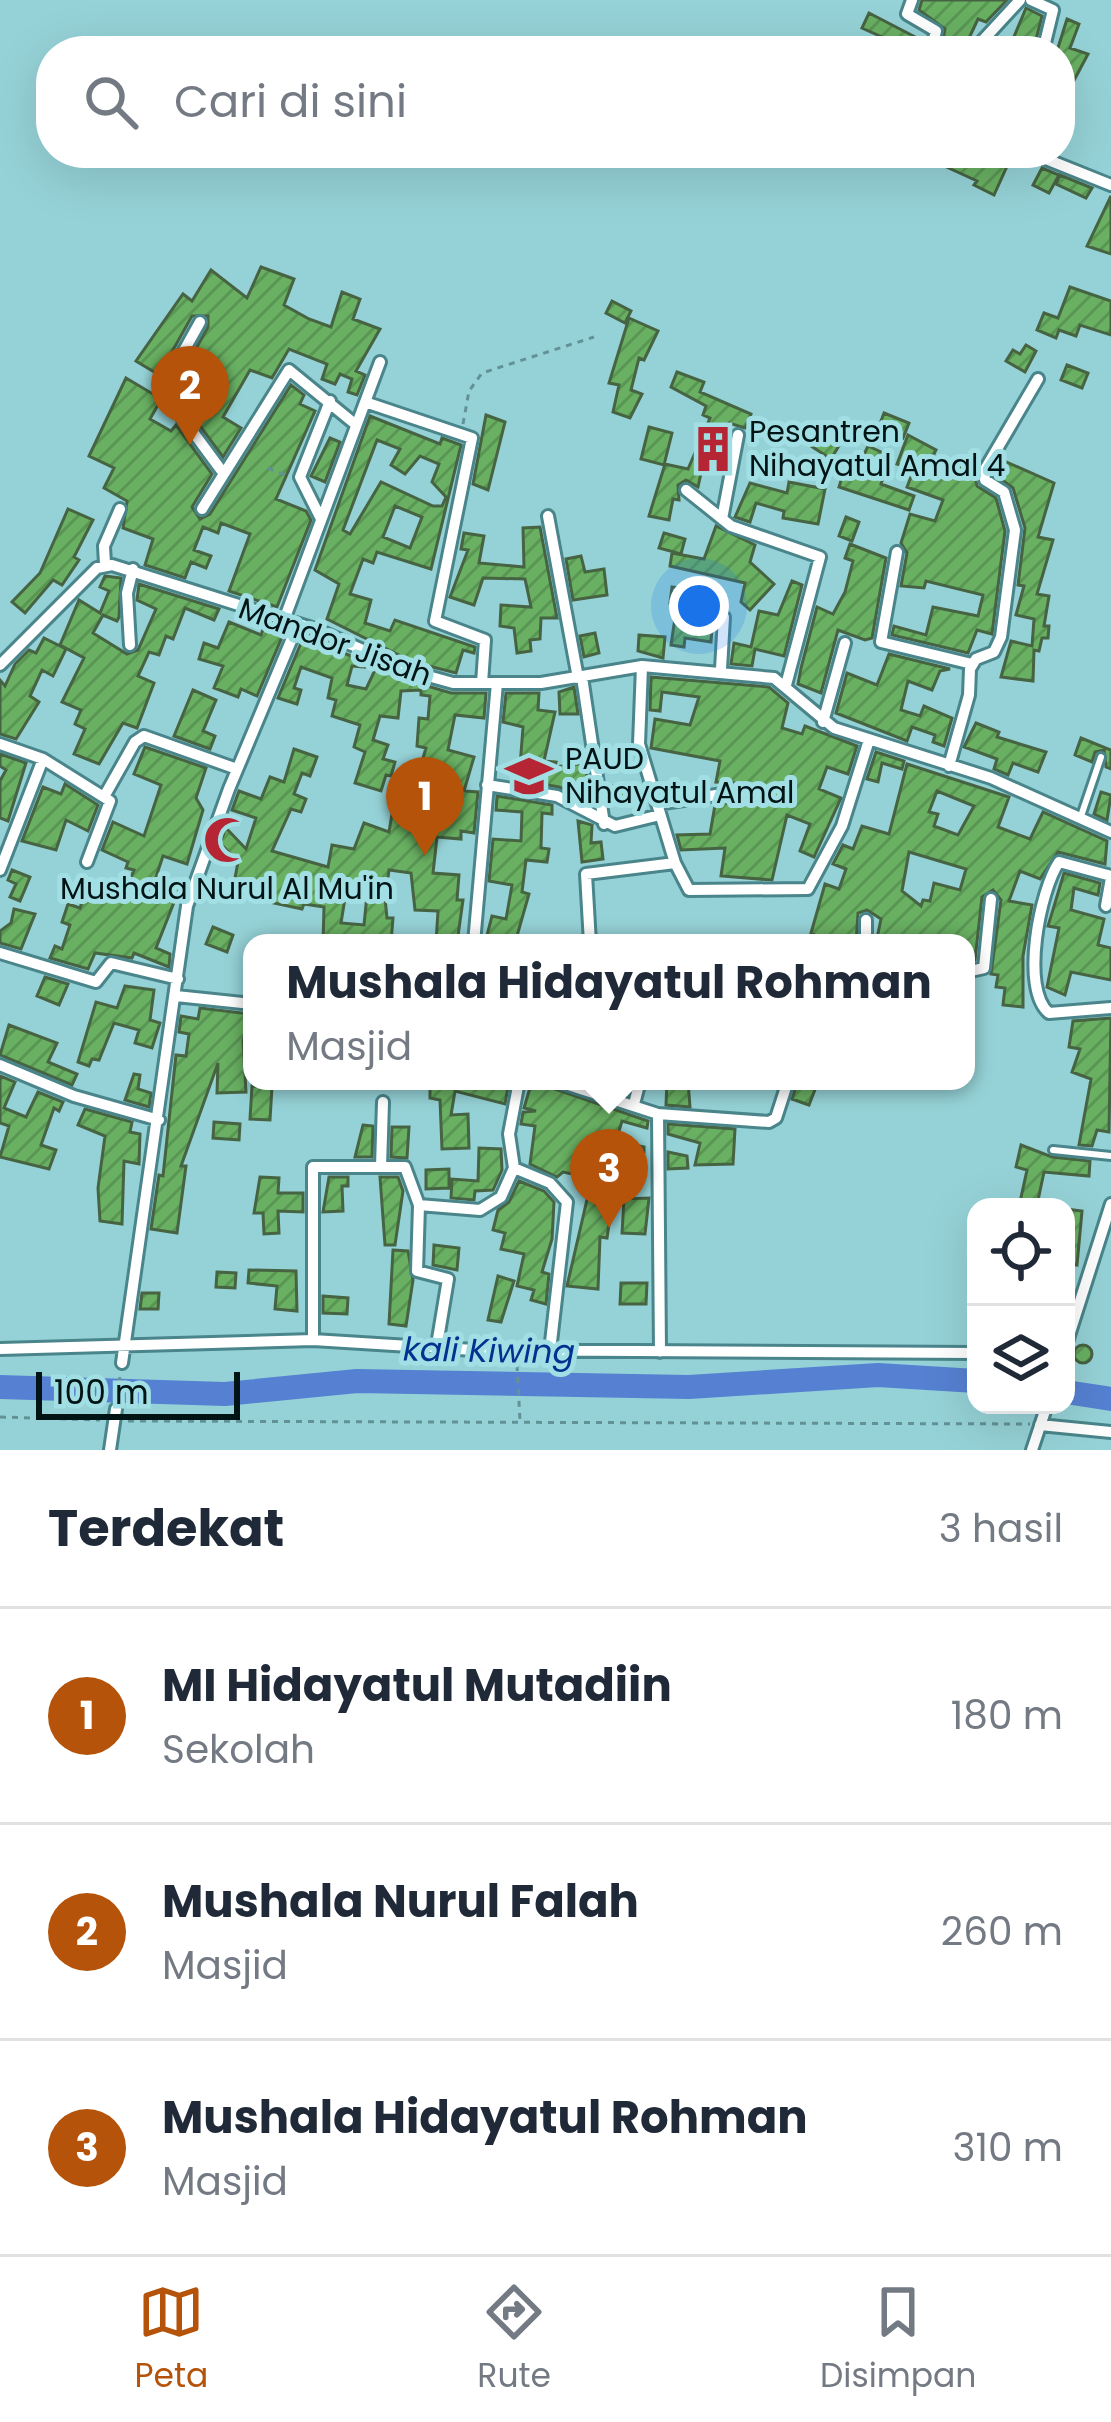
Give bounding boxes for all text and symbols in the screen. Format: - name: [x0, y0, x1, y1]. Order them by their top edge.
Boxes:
- search box: [36, 36, 1075, 168]
- icon: search: [78, 69, 144, 135]
- text: Cari di sini: [174, 70, 407, 133]
- pin: 2: [151, 346, 229, 445]
- place label: Pesantren Nihayatul Amal 4: [749, 410, 1005, 487]
- building icon: Pesantren Nihayatul Amal 4: [688, 424, 738, 474]
- your location: [669, 576, 729, 636]
- street label: Mandor Jisah: [233, 587, 438, 696]
- place label: PAUD Nihayatul Amal: [565, 737, 794, 814]
- school or university icon: PAUD Nihayatul Amal: [504, 751, 554, 801]
- pin: 1: [386, 757, 464, 856]
- mosque icon: Mushala Nurul Al Mu'in: [202, 815, 252, 865]
- place label: Mushala Nurul Al Mu'in: [60, 867, 394, 910]
- popup: [243, 934, 975, 1090]
- text: Mushala Hidayatul Rohman: [286, 951, 932, 1014]
- text: Masjid: [286, 1019, 412, 1074]
- pin: 3: [570, 1129, 648, 1228]
- map controls: [967, 1198, 1075, 1414]
- button: locate: [967, 1198, 1075, 1306]
- button: layers: [967, 1306, 1075, 1414]
- water label: kali Kiwing: [403, 1326, 575, 1375]
- scale bar: [36, 1366, 240, 1419]
- text: 100 m: [54, 1369, 149, 1416]
- text: Terdekat: [48, 1492, 284, 1564]
- text: 3 hasil: [939, 1501, 1063, 1556]
- text: MI Hidayatul Mutadiin: [162, 1654, 672, 1717]
- text: 1: [80, 1688, 94, 1743]
- text: 180 m: [951, 1688, 1063, 1743]
- text: Sekolah: [162, 1722, 315, 1777]
- text: Mushala Nurul Falah: [162, 1870, 639, 1933]
- text: 2: [76, 1904, 98, 1959]
- text: 260 m: [941, 1904, 1063, 1959]
- text: Masjid: [162, 1938, 288, 1993]
- text: Mushala Hidayatul Rohman: [162, 2086, 808, 2149]
- text: 3: [75, 2120, 99, 2175]
- text: 310 m: [952, 2120, 1063, 2175]
- text: Masjid: [162, 2154, 288, 2209]
- tab: Peta: [134, 2279, 208, 2401]
- tab: Rute: [477, 2279, 551, 2401]
- tab: Disimpan: [820, 2279, 977, 2401]

